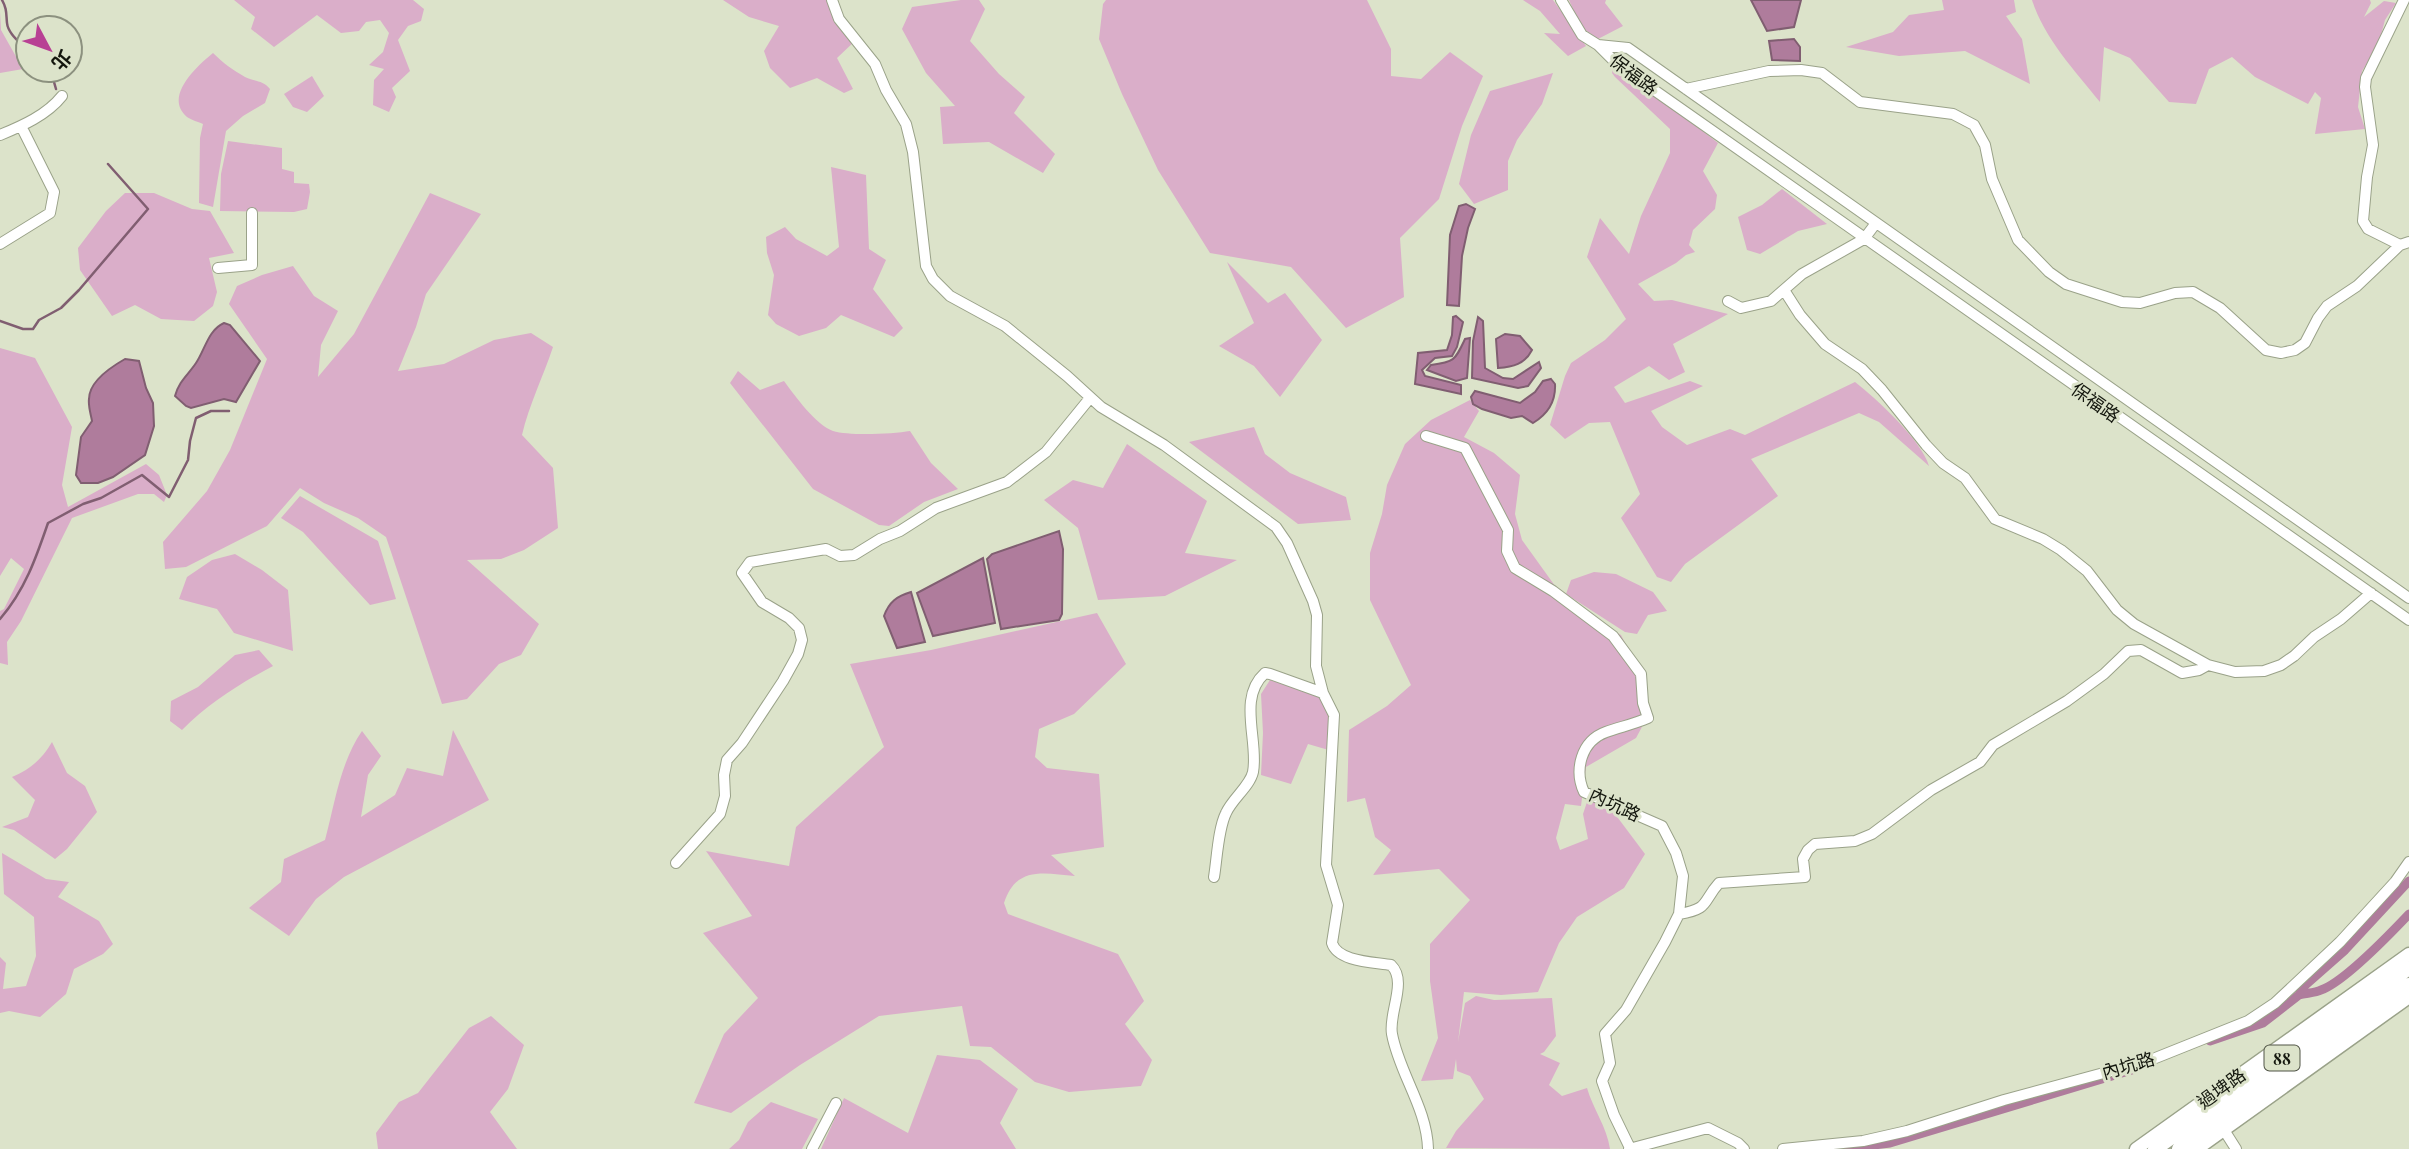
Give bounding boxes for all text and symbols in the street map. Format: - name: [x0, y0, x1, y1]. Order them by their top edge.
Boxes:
- north arrow: [14, 14, 84, 84]
- text: 北: [47, 45, 79, 77]
- street label: 保福路: [1605, 48, 1663, 100]
- street label: 保福路: [2067, 377, 2125, 427]
- street label: 內坑路: [1585, 782, 1645, 826]
- street label: 內坑路: [2099, 1046, 2157, 1084]
- road number: 88: [2264, 1046, 2300, 1070]
- street label: 過埤路: [2192, 1062, 2250, 1114]

